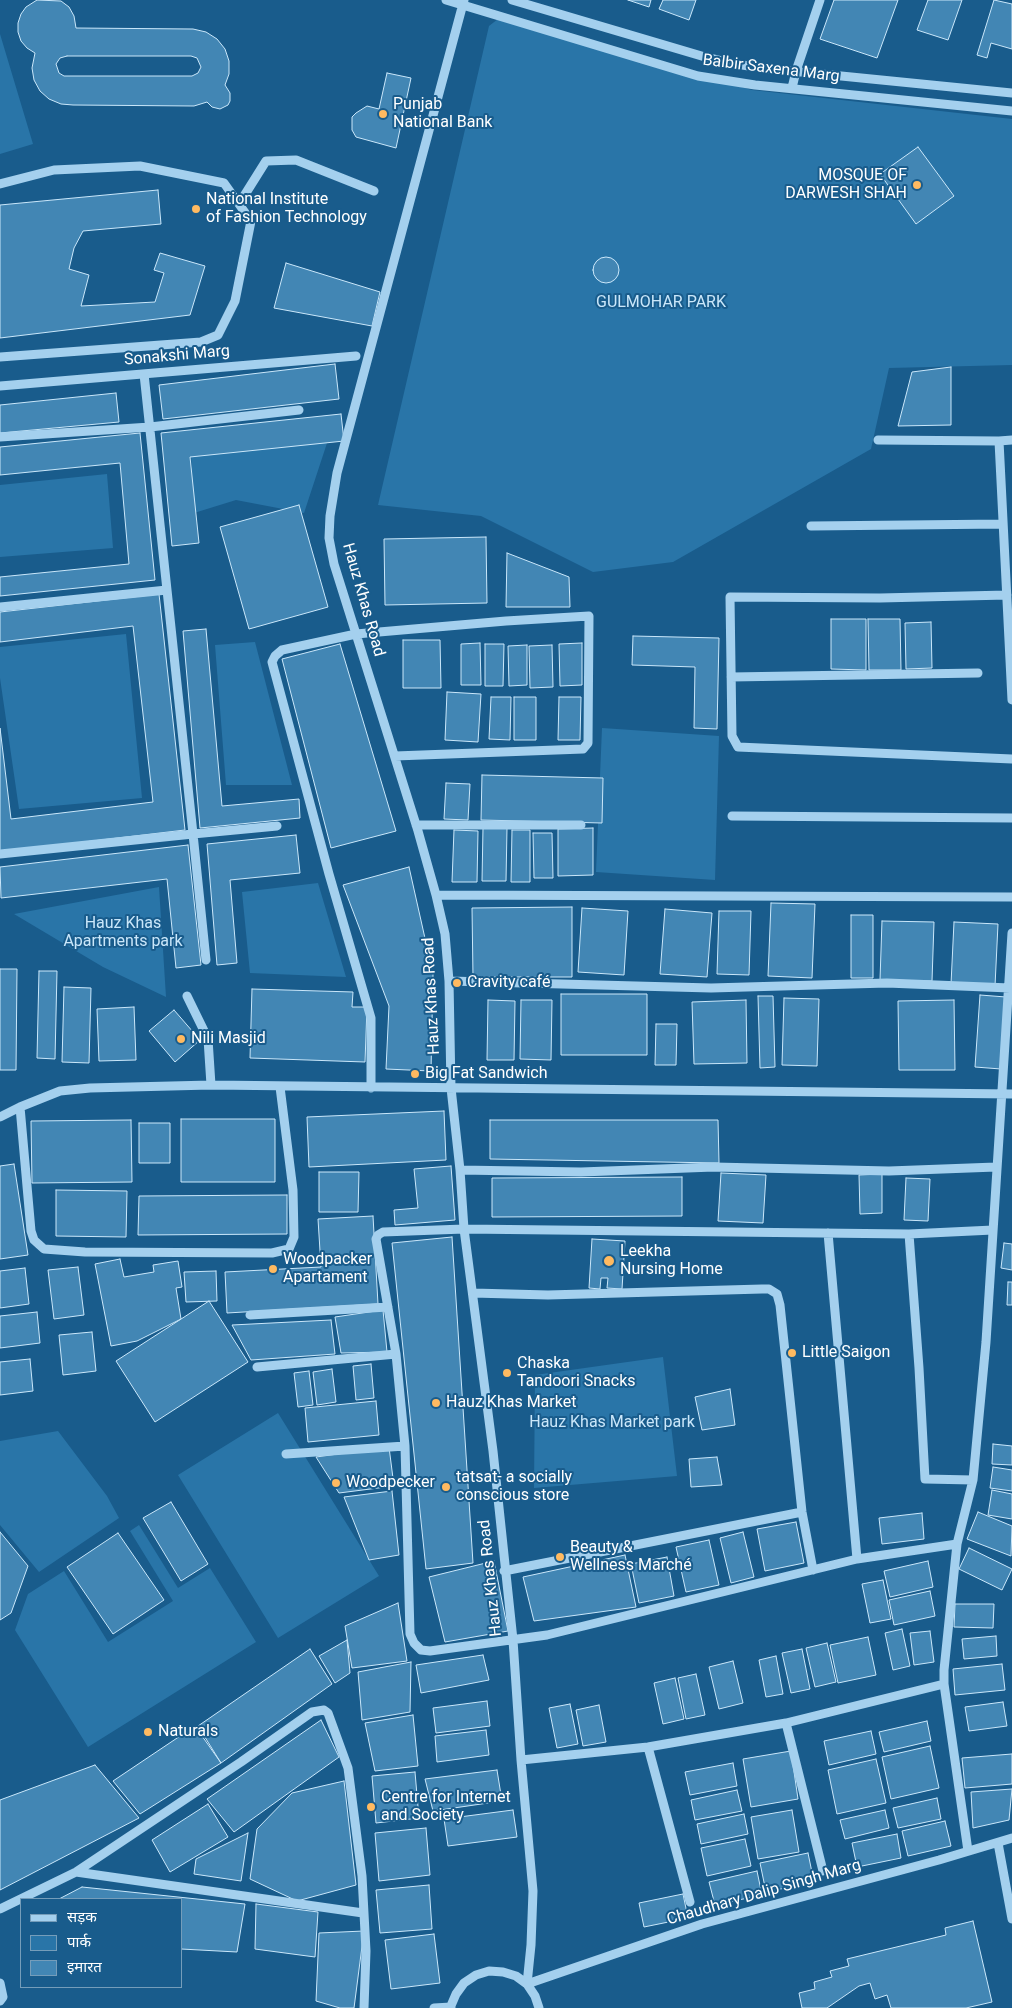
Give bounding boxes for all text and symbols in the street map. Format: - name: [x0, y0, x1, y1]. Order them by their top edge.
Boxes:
- street label: Balbir Saxena Marg: [701, 51, 841, 87]
- place label: Punjab National Bank: [393, 95, 492, 133]
- marker: Punjab National Bank: [377, 108, 389, 120]
- place label: MOSQUE OF DARWESH SHAH: [785, 166, 907, 204]
- marker: MOSQUE OF DARWESH SHAH: [911, 179, 923, 191]
- place label: National Institute of Fashion Technology: [206, 190, 367, 228]
- marker: National Institute of Fashion Technology: [190, 203, 202, 215]
- park label: GULMOHAR PARK: [596, 293, 726, 313]
- street label: Sonakshi Marg: [123, 342, 231, 370]
- street label: Hauz Khas Road: [338, 541, 388, 659]
- park label: Hauz Khas Apartments park: [63, 914, 183, 952]
- street label: Hauz Khas Road: [419, 937, 445, 1055]
- place label: Cravity café: [467, 973, 550, 993]
- marker: Cravity café: [451, 977, 463, 989]
- place label: Nili Masjid: [191, 1029, 266, 1049]
- marker: Nili Masjid: [175, 1033, 187, 1045]
- place label: Big Fat Sandwich: [425, 1064, 547, 1084]
- marker: Big Fat Sandwich: [409, 1068, 421, 1080]
- place label: Leekha Nursing Home: [620, 1242, 723, 1280]
- place label: Woodpacker Apartament: [283, 1250, 372, 1288]
- marker: Leekha Nursing Home: [602, 1254, 616, 1268]
- marker: Woodpacker Apartament: [267, 1263, 279, 1275]
- place label: Little Saigon: [802, 1343, 890, 1363]
- marker: Little Saigon: [786, 1347, 798, 1359]
- place label: Chaska Tandoori Snacks: [517, 1354, 636, 1392]
- marker: Chaska Tandoori Snacks: [501, 1367, 513, 1379]
- place label: Hauz Khas Market: [446, 1393, 576, 1413]
- marker: Hauz Khas Market: [430, 1397, 442, 1409]
- park label: Hauz Khas Market park: [529, 1413, 695, 1433]
- place label: tatsat- a socially conscious store: [456, 1468, 572, 1506]
- place label: Woodpecker: [346, 1473, 435, 1493]
- marker: Woodpecker: [330, 1477, 342, 1489]
- marker: tatsat- a socially conscious store: [440, 1481, 452, 1493]
- street label: Hauz Khas Road: [475, 1519, 507, 1637]
- place label: Beauty & Wellness Marché: [570, 1538, 692, 1576]
- marker: Beauty & Wellness Marché: [554, 1551, 566, 1563]
- place label: Naturals: [158, 1722, 218, 1742]
- marker: Naturals: [142, 1726, 154, 1738]
- place label: Centre for Internet and Society: [381, 1788, 511, 1826]
- marker: Centre for Internet and Society: [365, 1801, 377, 1813]
- street label: Chaudhary Dalip Singh Marg: [665, 1856, 863, 1930]
- legend: [20, 1898, 182, 1988]
- text: सड़क: [67, 1908, 97, 1926]
- text: पार्क: [67, 1933, 91, 1951]
- text: इमारत: [67, 1958, 102, 1976]

